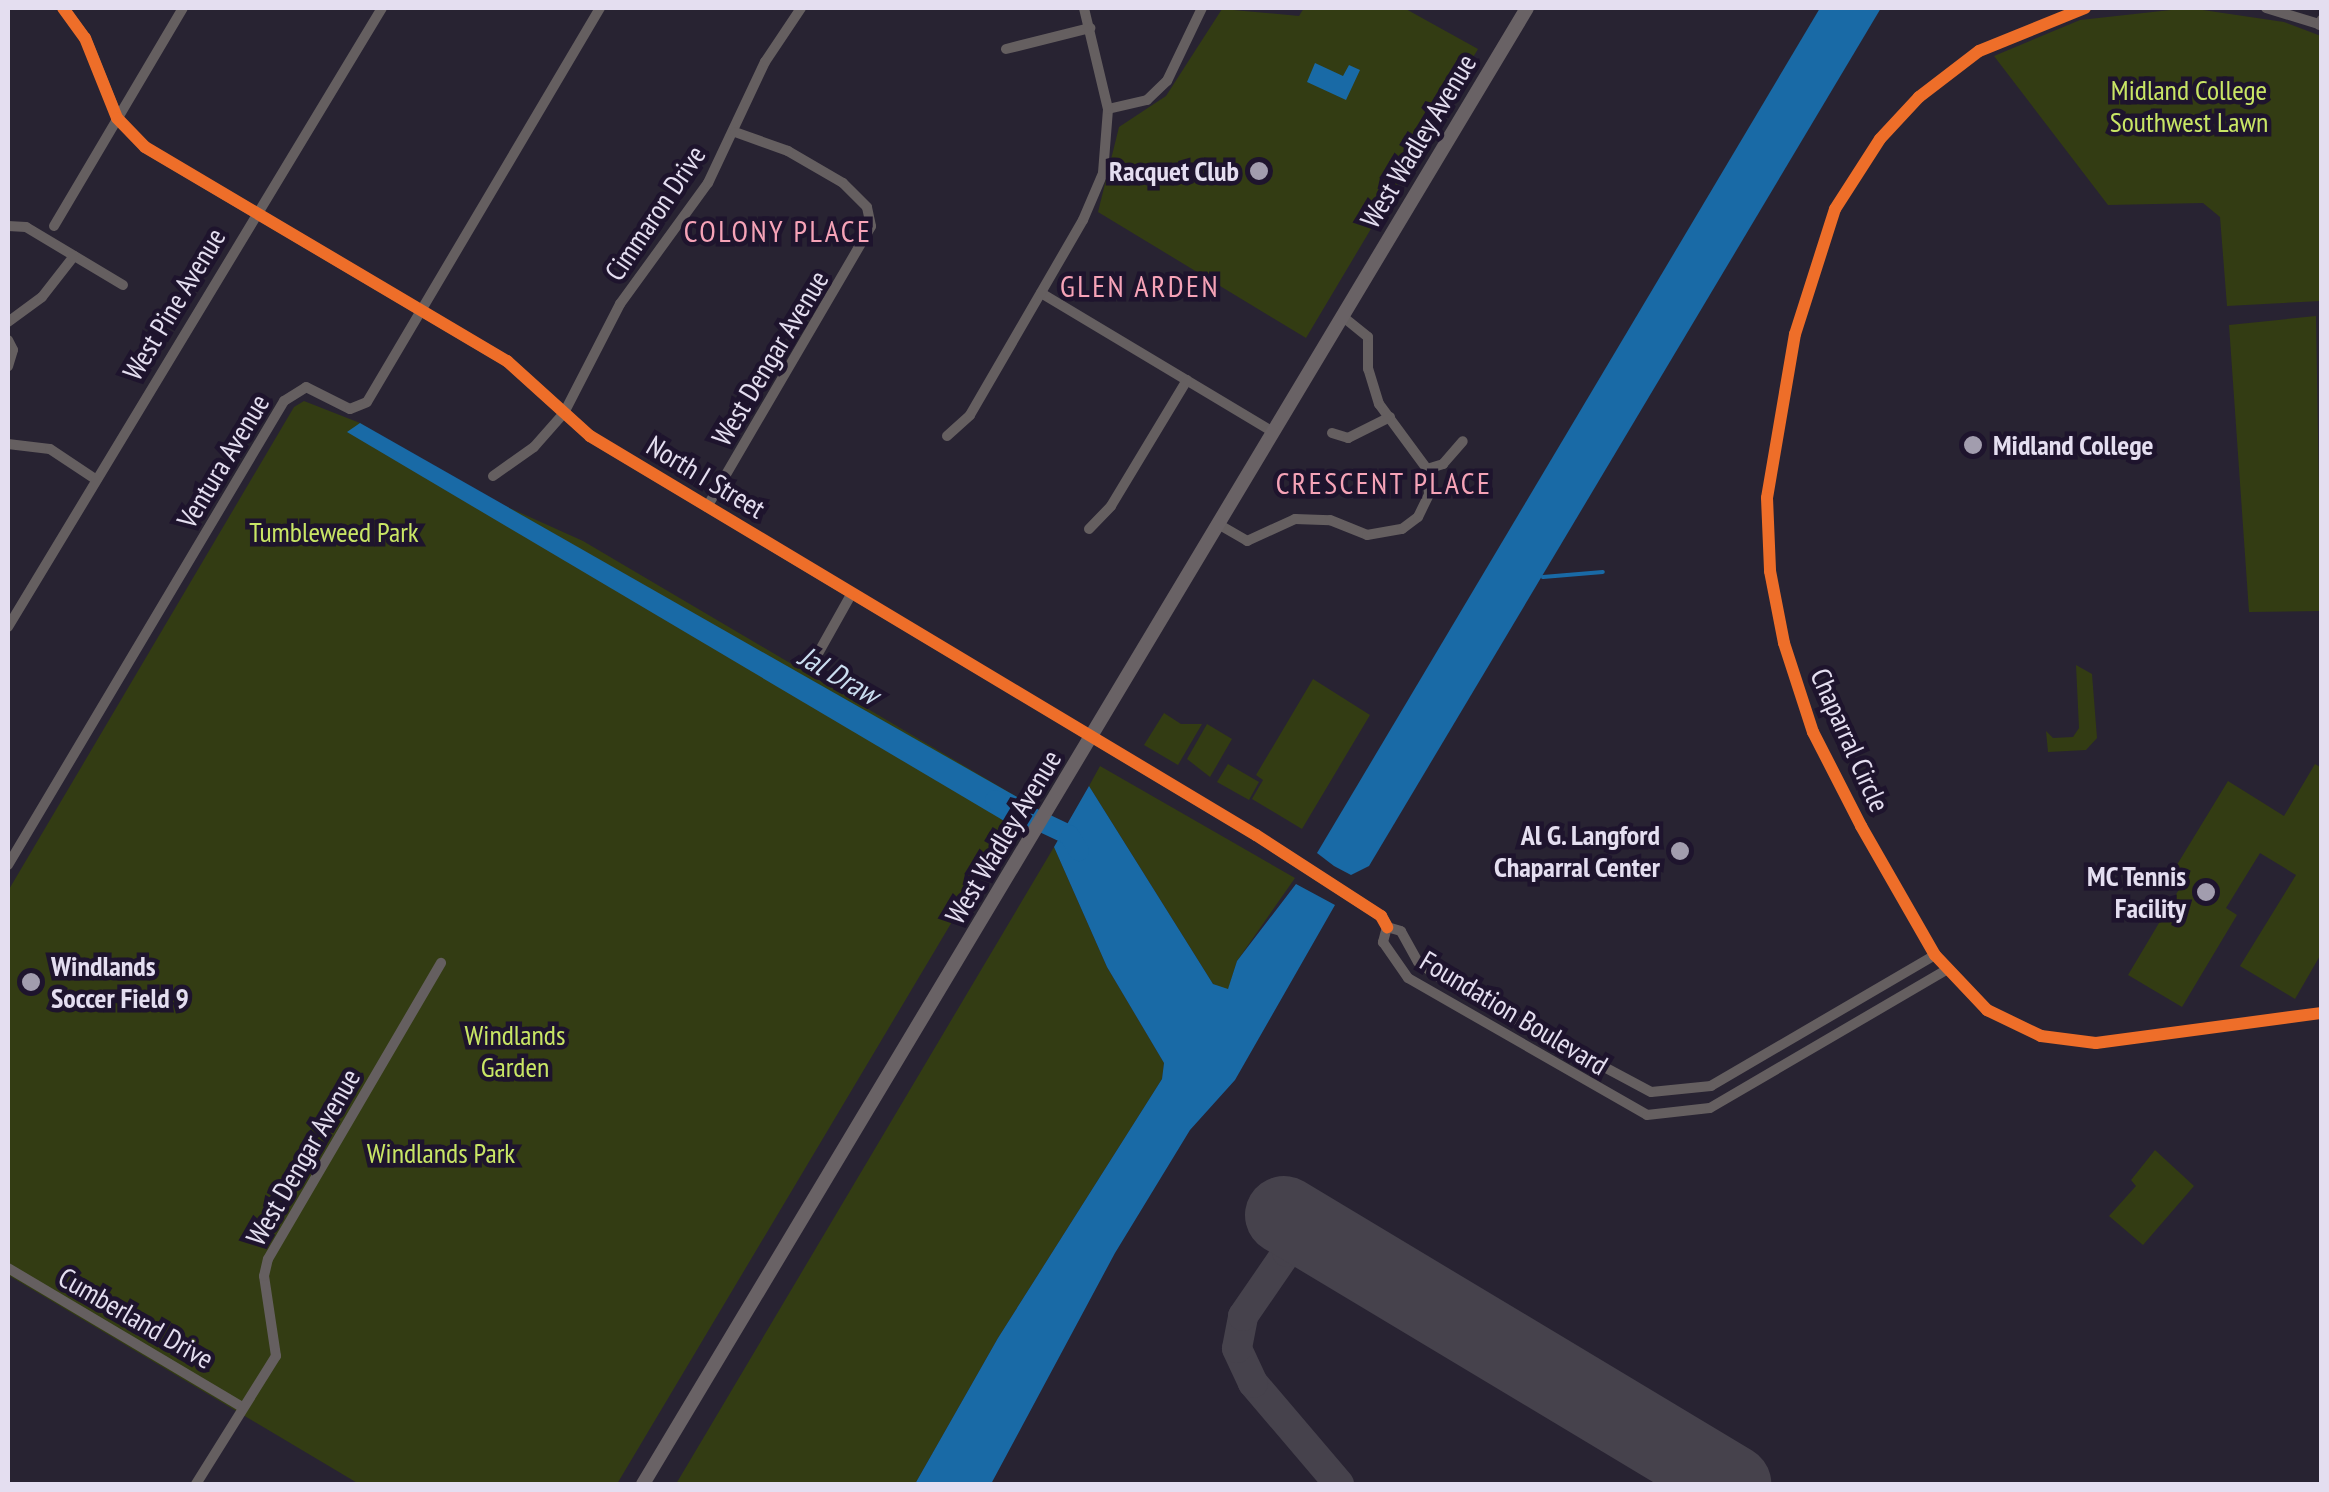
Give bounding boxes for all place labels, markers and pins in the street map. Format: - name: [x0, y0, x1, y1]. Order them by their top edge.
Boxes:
- place label: Racquet Club: [1109, 154, 1239, 188]
- marker: Racquet Club: [1248, 160, 1270, 182]
- place label: Midland College: [1993, 428, 2154, 462]
- marker: Midland College: [1962, 434, 1984, 456]
- place label: Al G. Langford Chaparral Center: [1494, 818, 1660, 884]
- marker: Al G. Langford Chaparral Center: [1669, 840, 1691, 862]
- place label: MC Tennis Facility: [2085, 859, 2186, 925]
- marker: MC Tennis Facility: [2195, 881, 2217, 903]
- place label: Windlands Soccer Field 9: [51, 949, 189, 1015]
- marker: Windlands Soccer Field 9: [20, 971, 42, 993]

